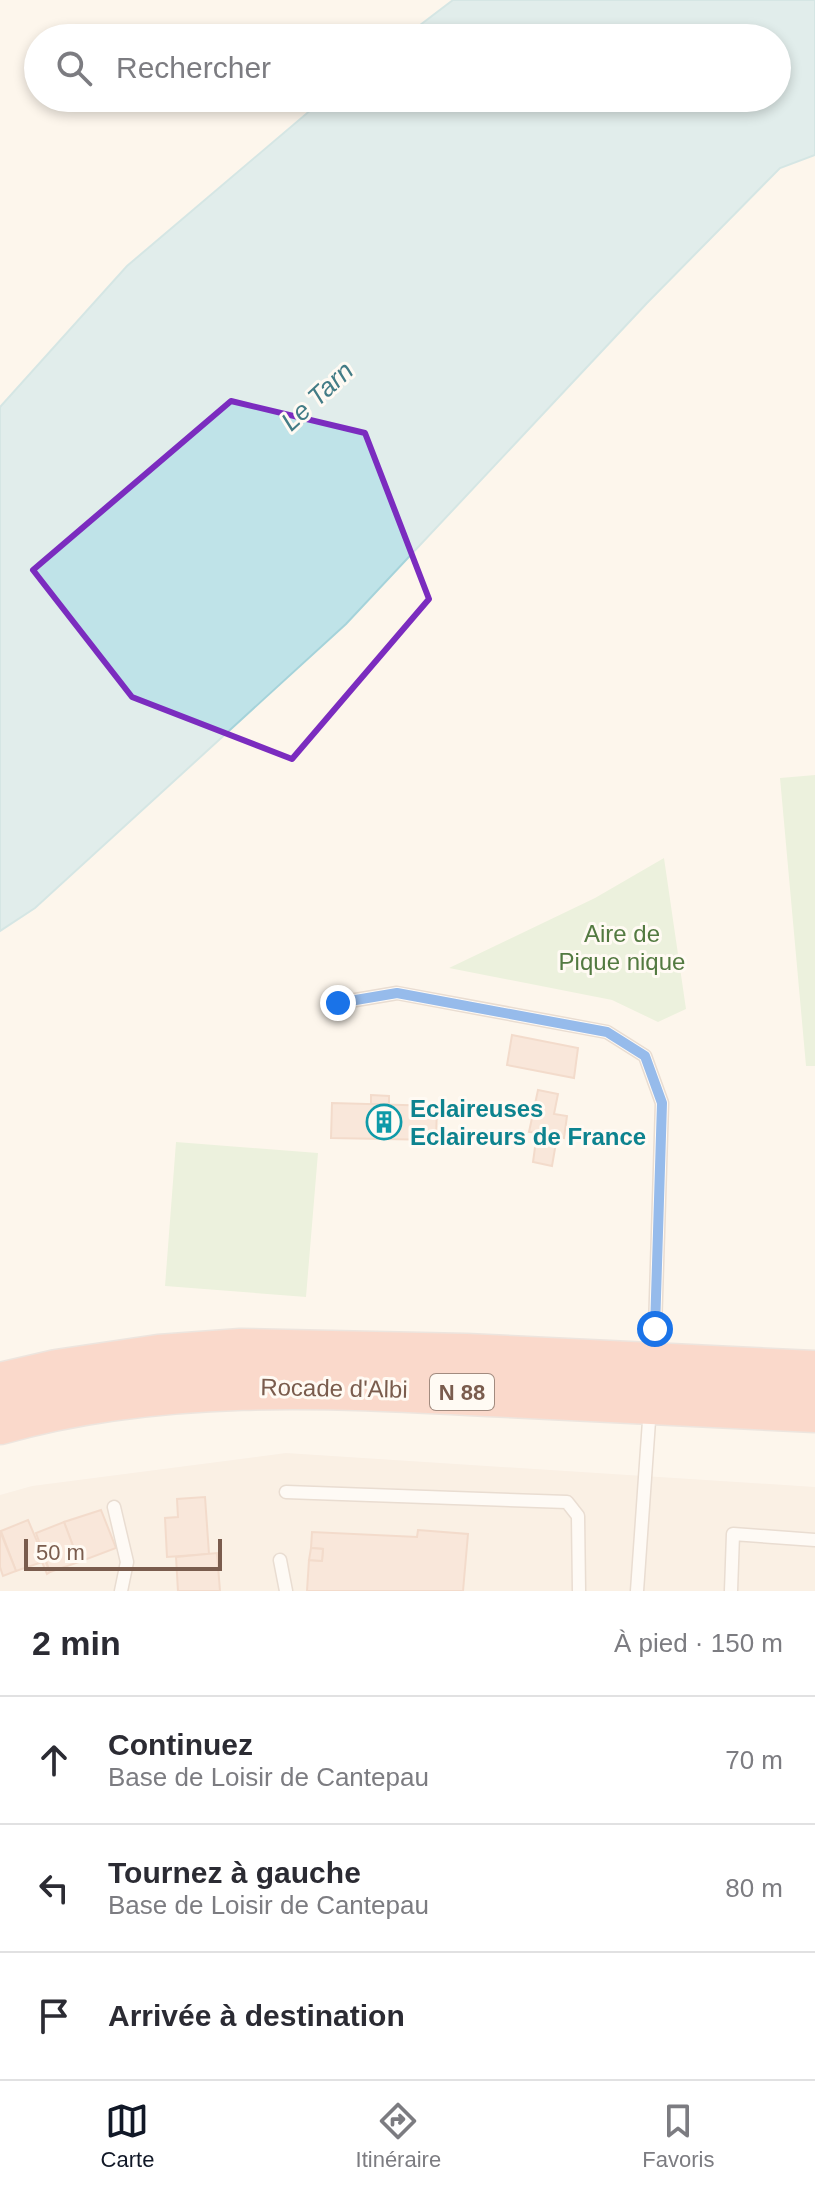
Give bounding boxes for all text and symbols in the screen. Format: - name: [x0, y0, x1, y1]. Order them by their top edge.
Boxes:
- search box: [24, 24, 791, 112]
- icon: search: [52, 46, 96, 90]
- text: Rechercher: [116, 51, 271, 84]
- water label: Le Tarn: [275, 355, 359, 437]
- park label: Aire de Pique nique: [559, 920, 685, 975]
- route end: [320, 985, 356, 1021]
- place label: Eclaireuses Eclaireurs de France: [410, 1095, 646, 1150]
- building icon: Eclaireuses Eclaireurs de France: [365, 1103, 403, 1141]
- route start: [637, 1311, 673, 1347]
- street label: Rocade d'Albi: [260, 1373, 408, 1403]
- road number: N 88: [430, 1374, 494, 1410]
- scale bar: [24, 1535, 222, 1571]
- text: 50 m: [36, 1540, 85, 1565]
- text: 2 min: [32, 1624, 121, 1662]
- text: À pied · 150 m: [614, 1628, 783, 1658]
- text: Continuez: [108, 1728, 253, 1761]
- icon: ahead: [32, 1738, 76, 1782]
- text: 70 m: [725, 1745, 783, 1775]
- text: Base de Loisir de Cantepau: [108, 1762, 429, 1792]
- text: Tournez à gauche: [108, 1856, 361, 1889]
- icon: left: [32, 1866, 76, 1910]
- text: 80 m: [725, 1873, 783, 1903]
- text: Base de Loisir de Cantepau: [108, 1890, 429, 1920]
- icon: arrive: [32, 1994, 76, 2038]
- text: Arrivée à destination: [108, 1999, 405, 2032]
- tab: Carte: [101, 2099, 154, 2173]
- tab: Itinéraire: [356, 2099, 441, 2173]
- tab: Favoris: [642, 2099, 714, 2173]

